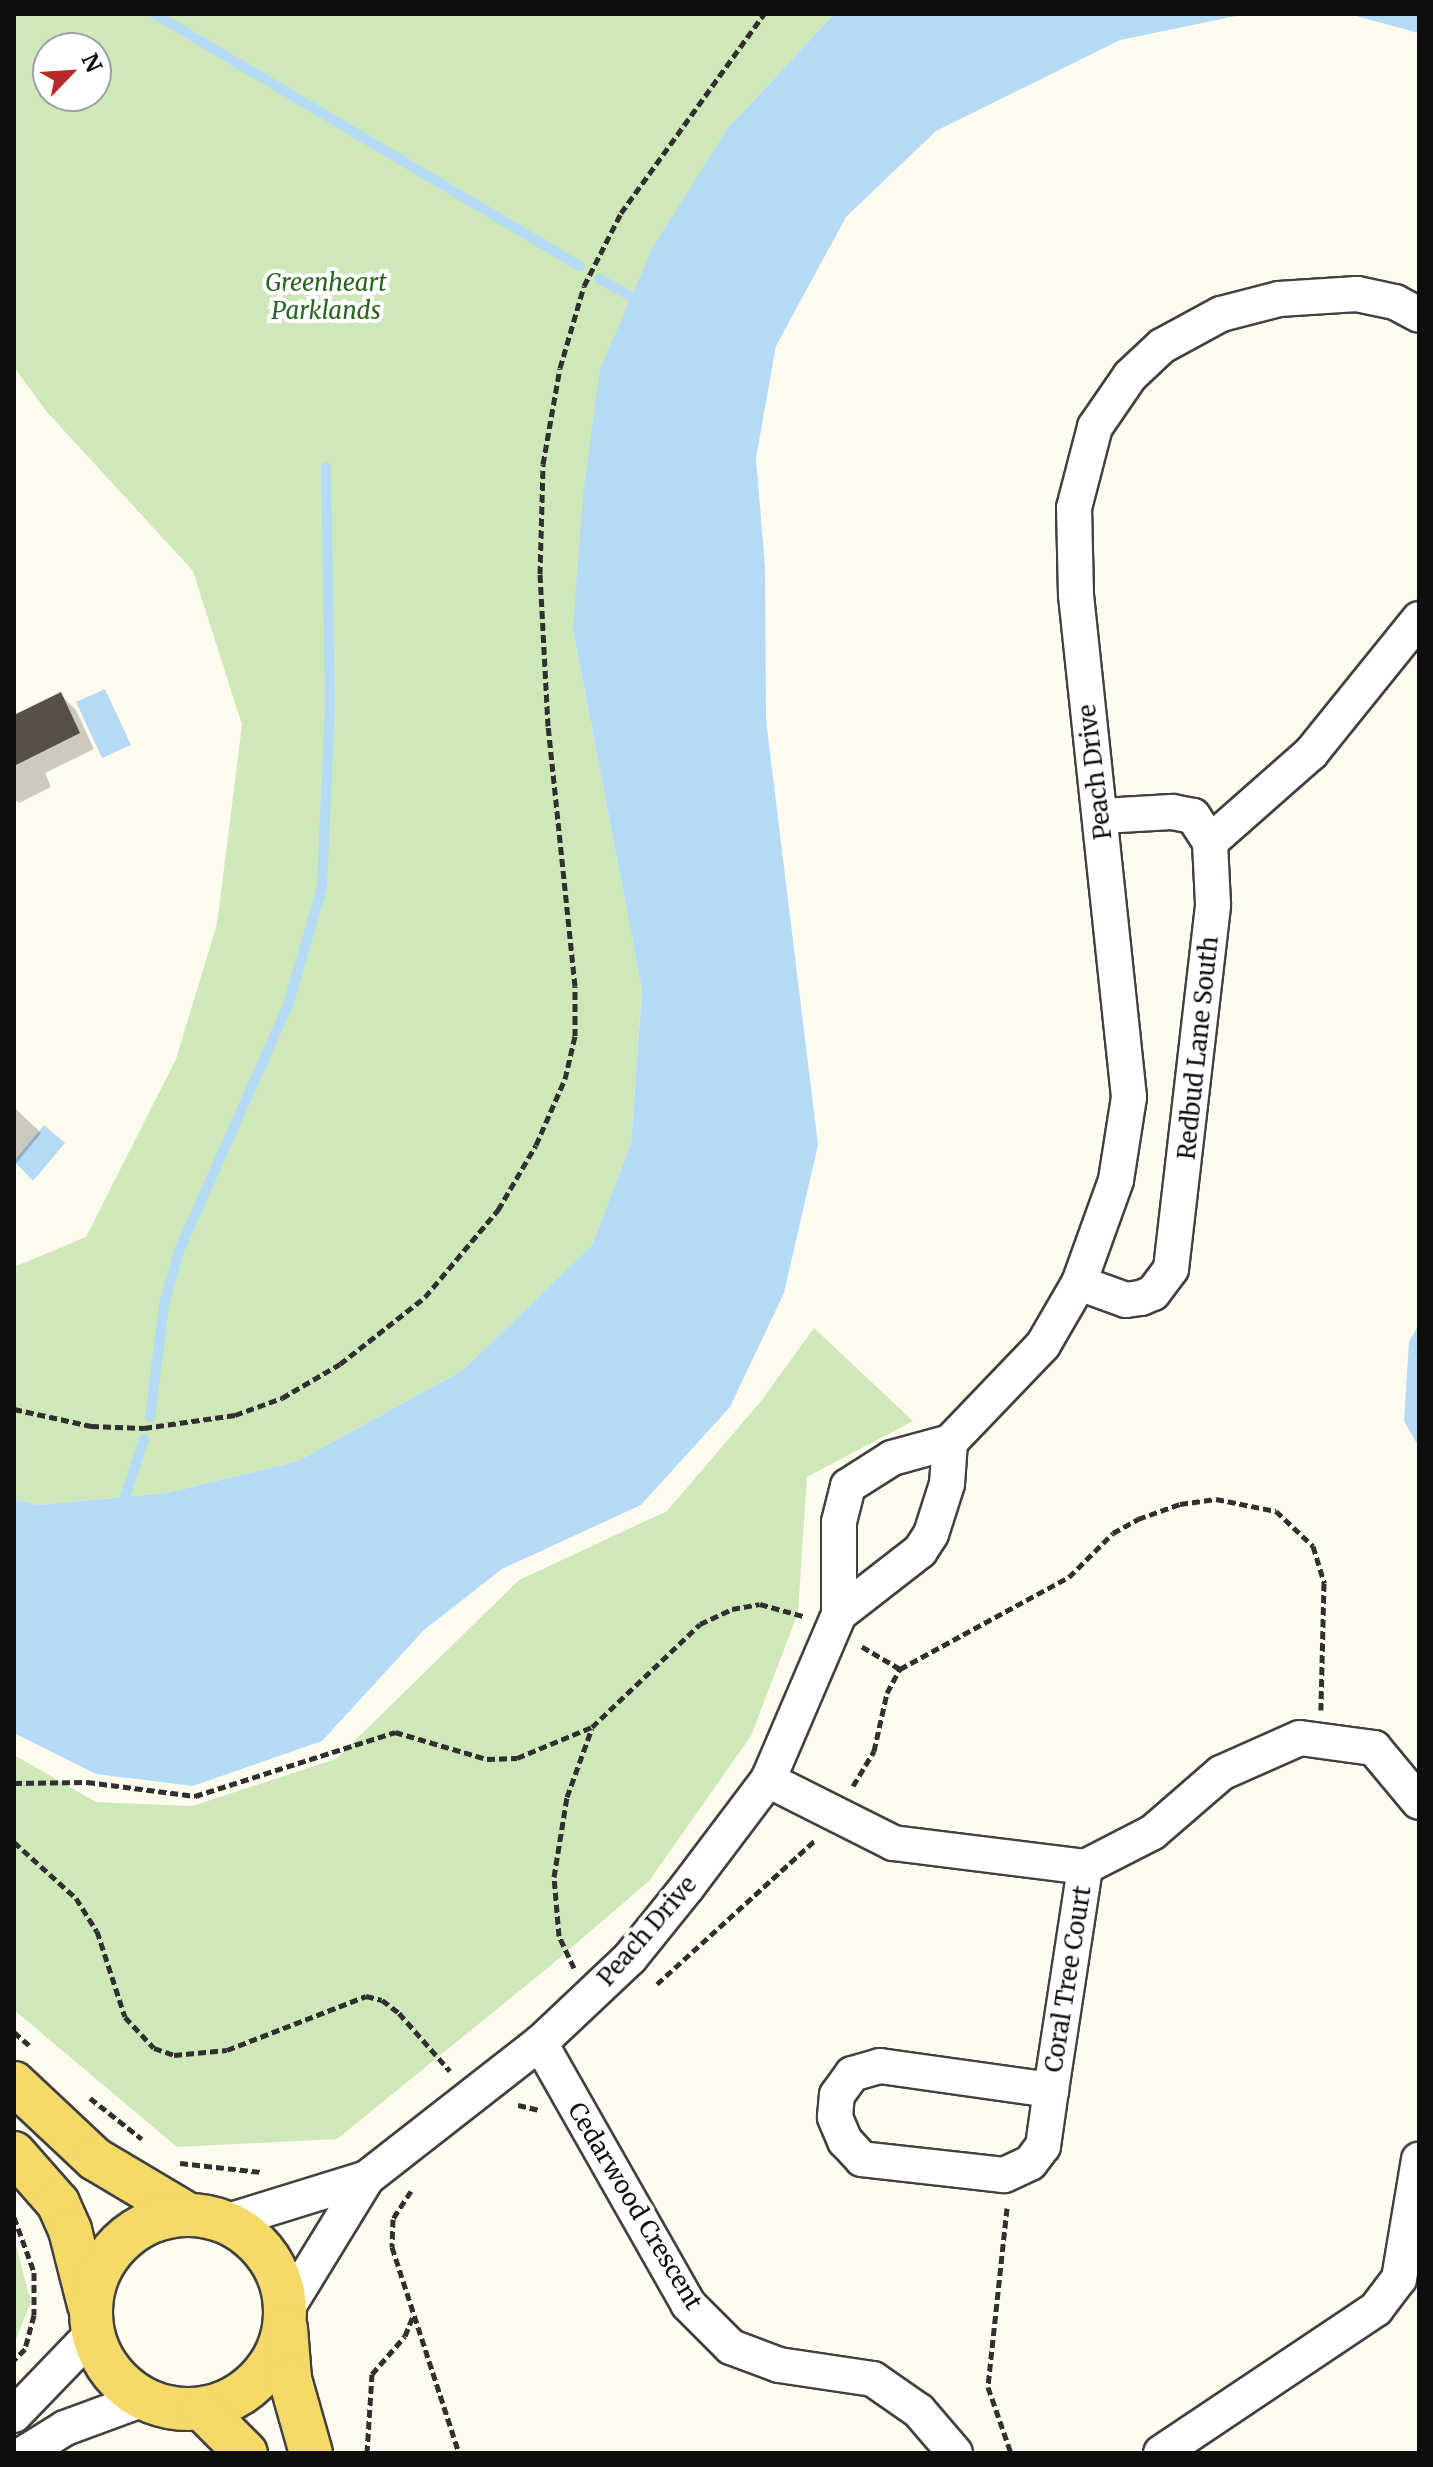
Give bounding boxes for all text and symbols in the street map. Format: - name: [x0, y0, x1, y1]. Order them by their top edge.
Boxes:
- north arrow: [32, 32, 112, 112]
- text: N: [76, 49, 108, 76]
- park label: Greenheart Parklands: [265, 269, 387, 325]
- street label: Peach Drive: [1072, 703, 1118, 841]
- street label: Redbud Lane South: [1172, 935, 1224, 1161]
- street label: Peach Drive: [591, 1870, 703, 1992]
- street label: Coral Tree Court: [1039, 1884, 1097, 2074]
- street label: Cedarwood Crescent: [562, 2097, 708, 2315]

